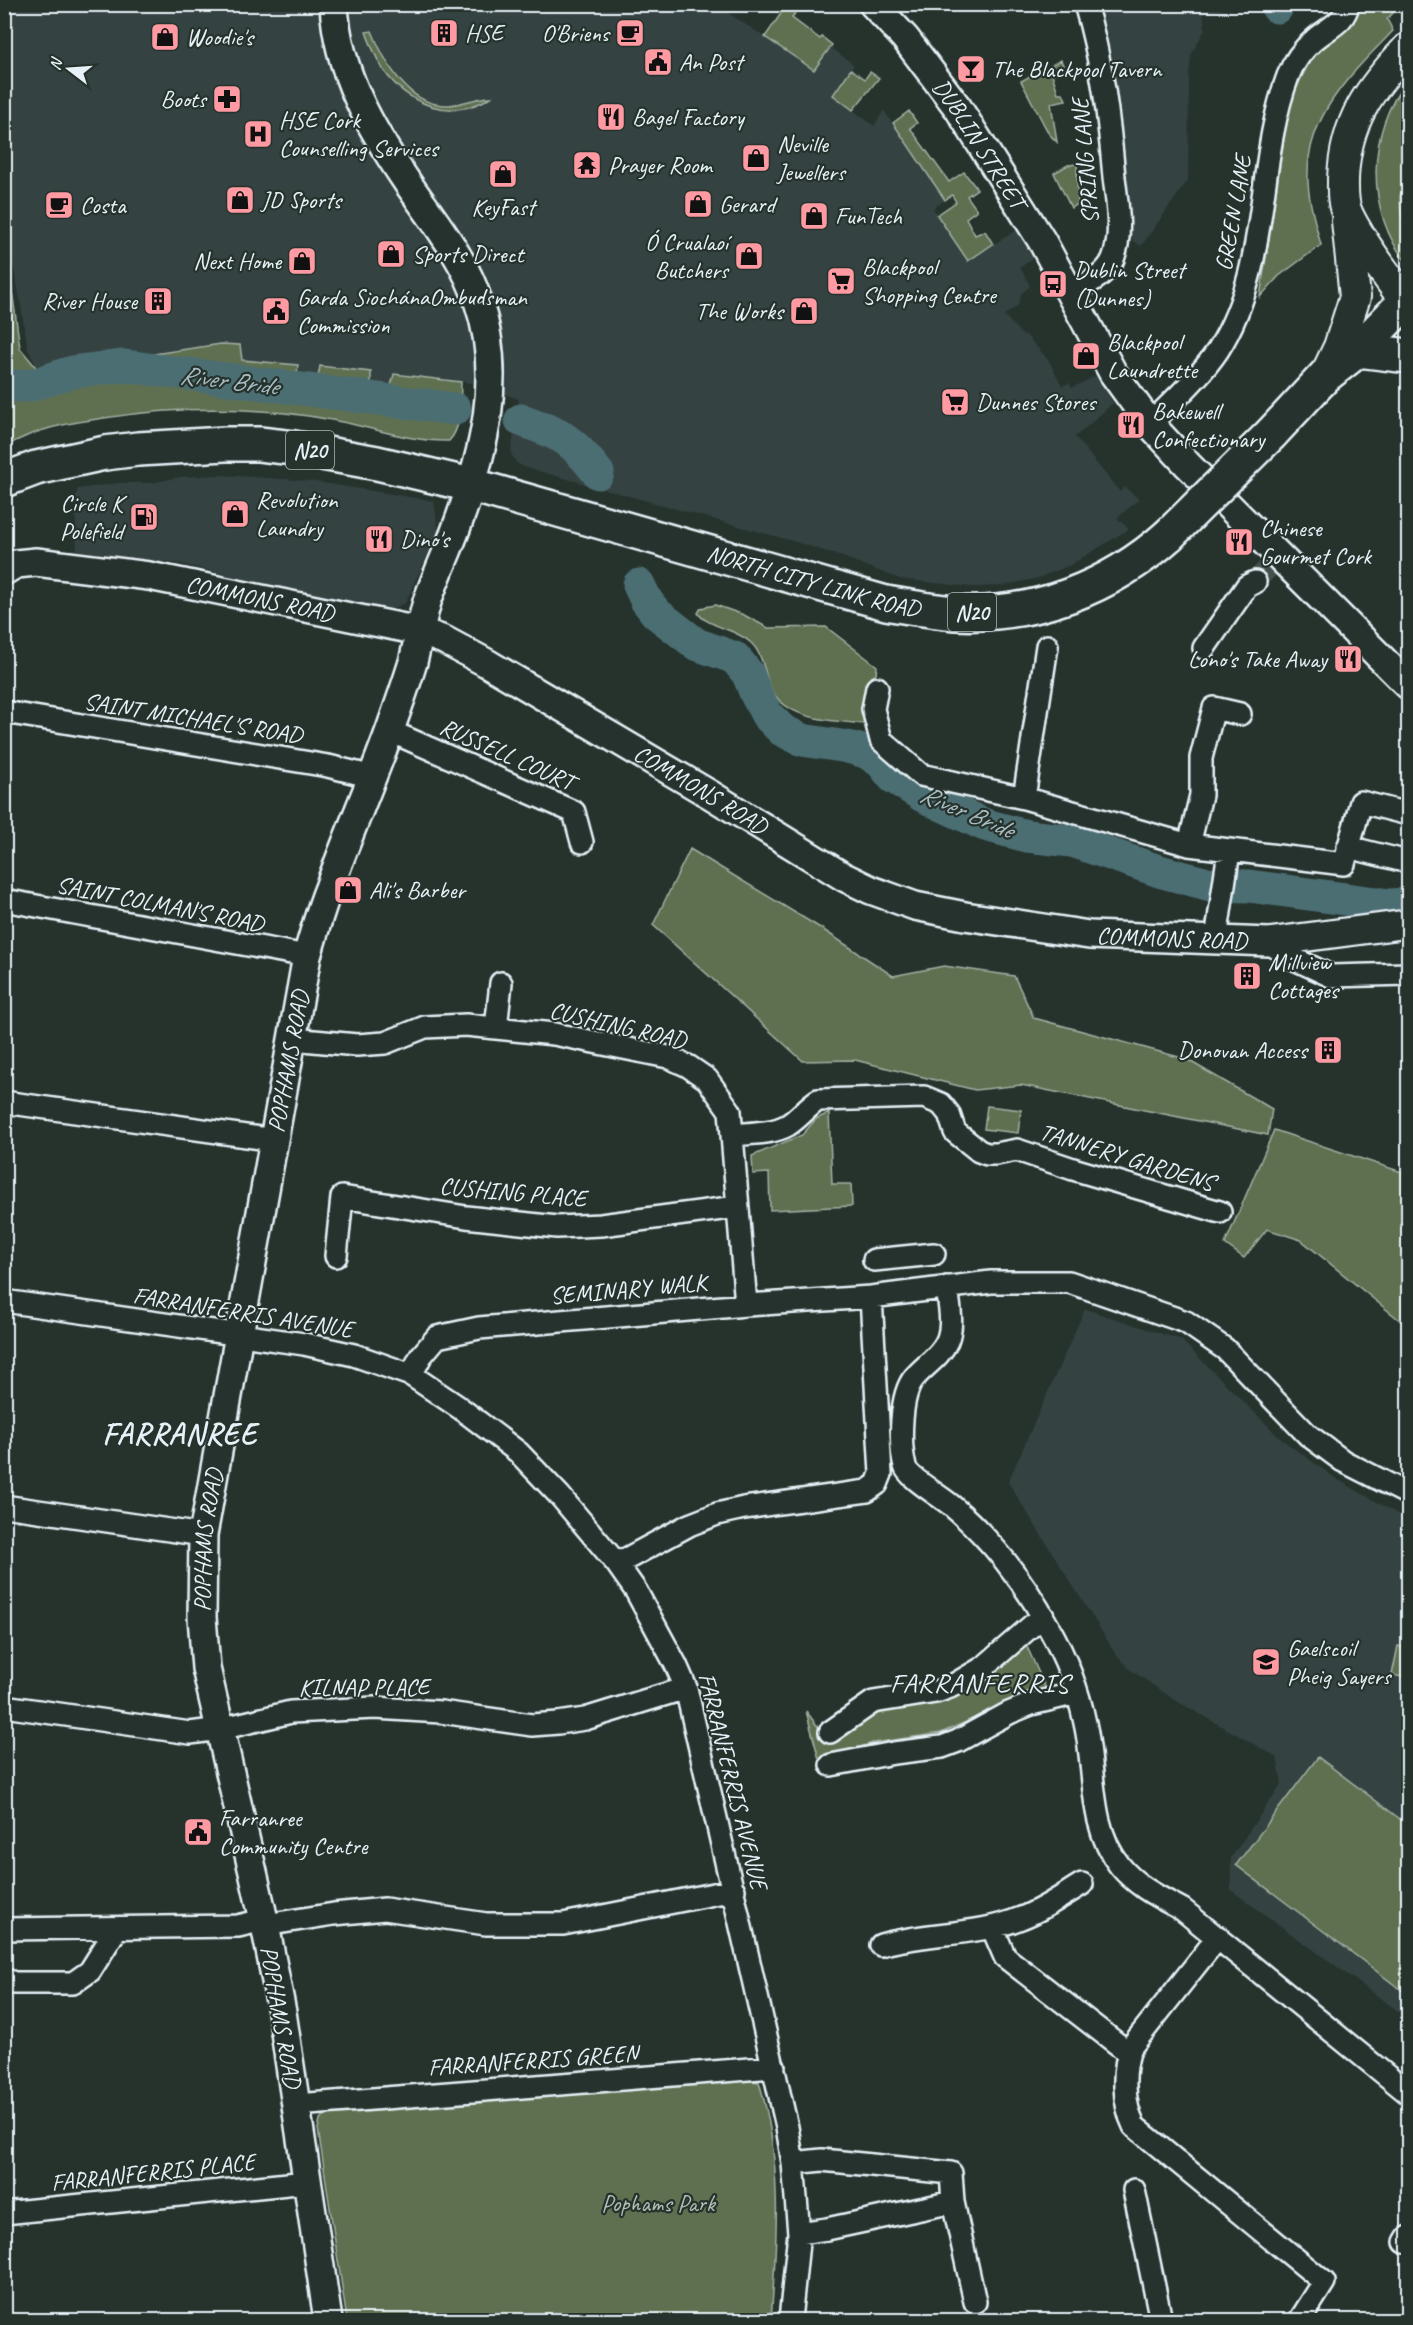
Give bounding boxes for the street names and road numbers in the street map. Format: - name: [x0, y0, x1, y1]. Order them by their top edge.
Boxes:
- street label: DUBLIN STREET: [926, 73, 1036, 219]
- street label: SPRING LANE: [1064, 94, 1105, 225]
- street label: GREEN LANE: [1208, 150, 1258, 273]
- road number: N20: [286, 431, 334, 469]
- street label: NORTH CITY LINK ROAD: [703, 538, 924, 624]
- street label: COMMONS ROAD: [183, 569, 339, 629]
- road number: N20: [948, 593, 996, 631]
- street label: SAINT MICHAEL'S ROAD: [82, 686, 306, 750]
- street label: RUSSELL COURT: [435, 711, 584, 799]
- street label: COMMONS ROAD: [629, 738, 775, 842]
- street label: SAINT COLMAN'S ROAD: [54, 869, 268, 939]
- street label: COMMONS ROAD: [1096, 920, 1249, 956]
- street label: POPHAMS ROAD: [261, 986, 316, 1135]
- street label: CUSHING ROAD: [547, 995, 691, 1056]
- street label: TANNERY GARDENS: [1036, 1116, 1222, 1199]
- street label: CUSHING PLACE: [438, 1171, 591, 1214]
- street label: SEMINARY WALK: [549, 1267, 711, 1311]
- street label: FARRANFERRIS AVENUE: [131, 1280, 358, 1345]
- street label: POPHAMS ROAD: [187, 1465, 230, 1612]
- street label: FARRANFERRIS AVENUE: [692, 1670, 775, 1895]
- street label: KILNAP PLACE: [299, 1672, 433, 1702]
- street label: POPHAMS ROAD: [254, 1944, 309, 2092]
- street label: FARRANFERRIS GREEN: [427, 2037, 642, 2082]
- street label: FARRANFERRIS PLACE: [50, 2146, 259, 2198]

